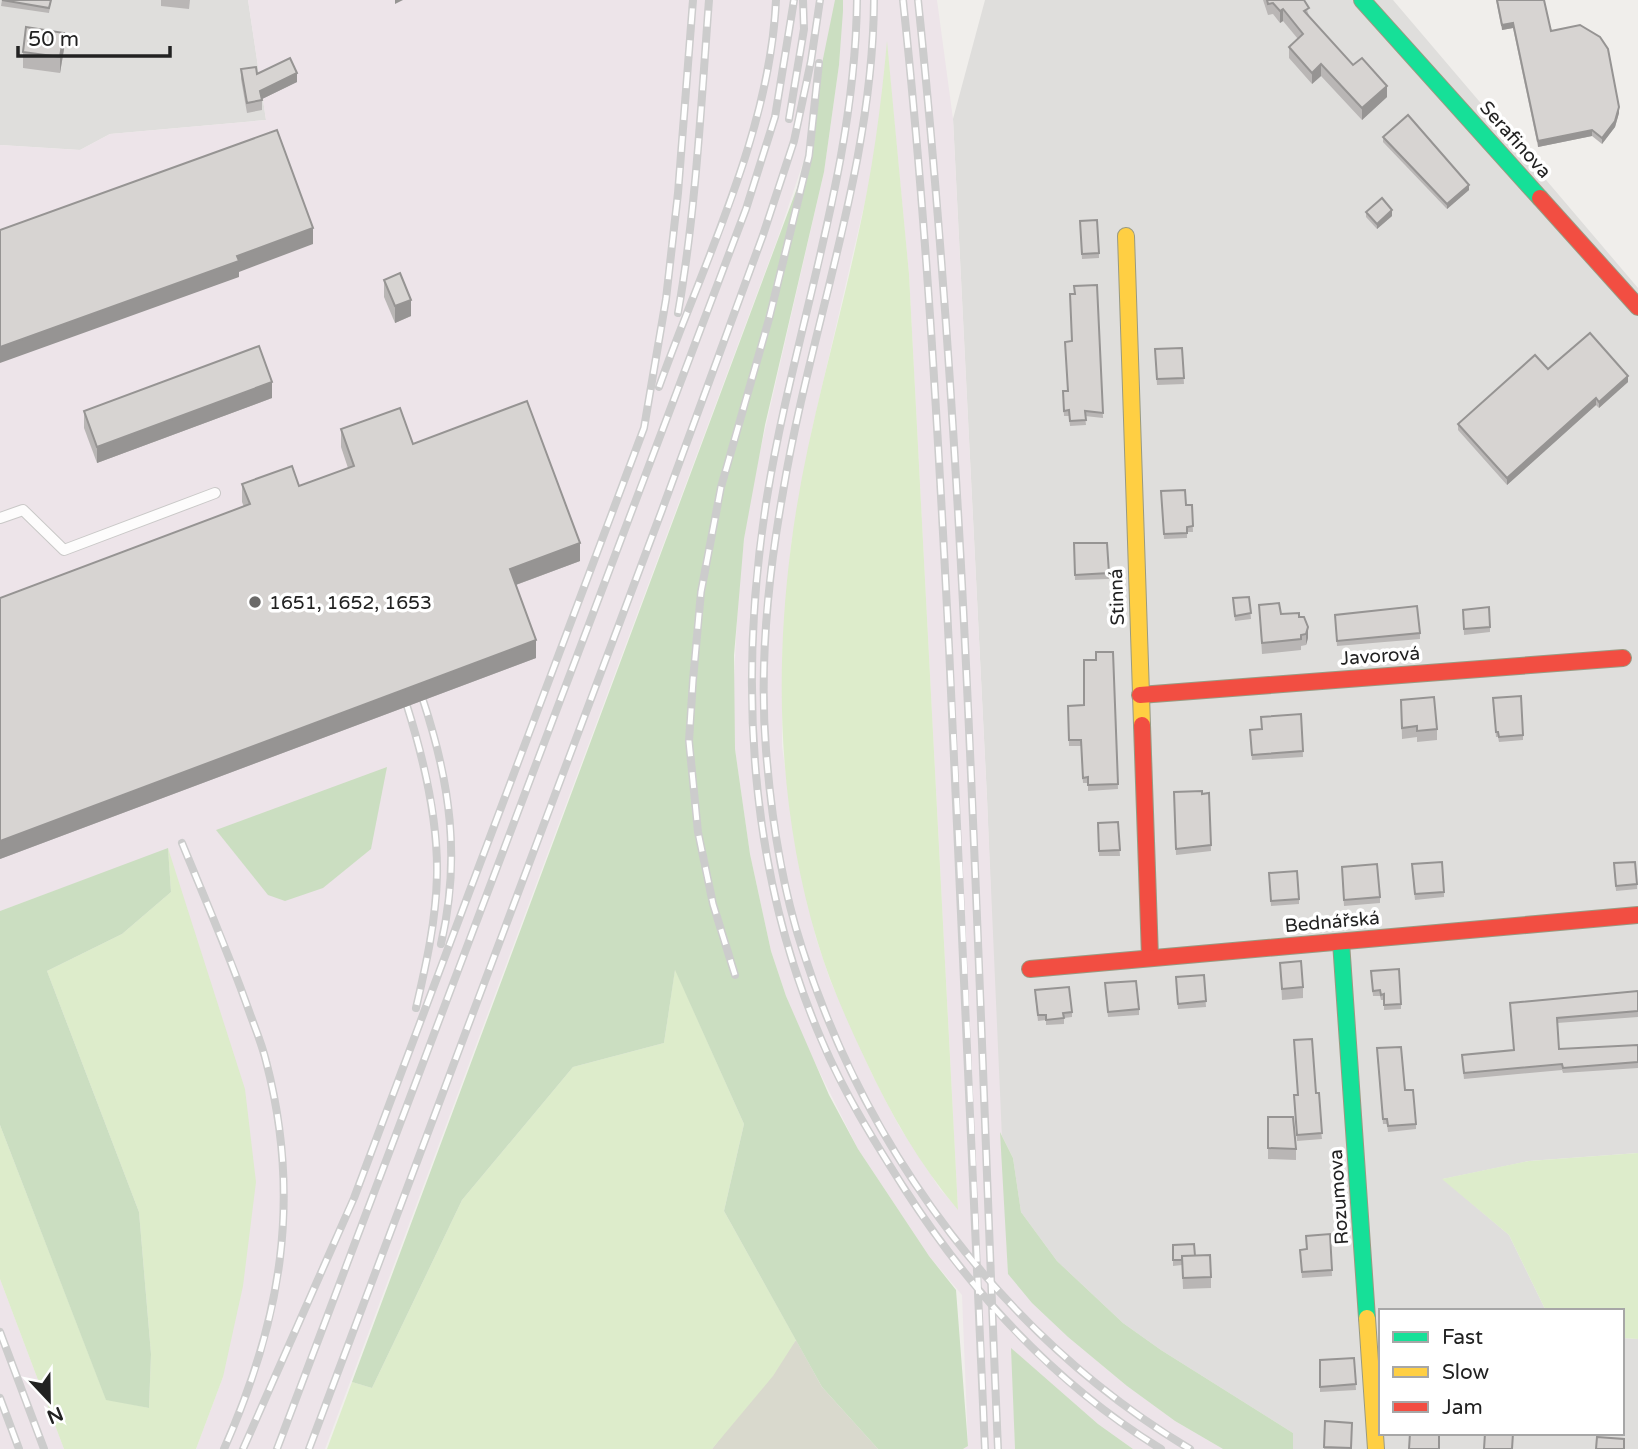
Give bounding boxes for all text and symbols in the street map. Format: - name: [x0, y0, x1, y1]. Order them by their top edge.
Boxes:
- scale bar: [18, 14, 170, 58]
- text: 50 m: [28, 27, 79, 52]
- street label: Serafinova: [1475, 97, 1556, 183]
- street label: Stinná: [1105, 568, 1129, 626]
- place label: 1651, 1652, 1653: [269, 592, 432, 614]
- marker: 1651, 1652, 1653: [247, 594, 263, 610]
- street label: Javorová: [1339, 642, 1421, 670]
- street label: Bednářská: [1284, 907, 1381, 937]
- street label: Rozumova: [1325, 1148, 1353, 1245]
- legend: [1379, 1309, 1624, 1435]
- text: Fast: [1442, 1325, 1483, 1350]
- text: Slow: [1442, 1360, 1490, 1385]
- north arrow: [14, 1365, 84, 1435]
- text: Jam: [1442, 1395, 1483, 1420]
- text: N: [44, 1402, 66, 1428]

